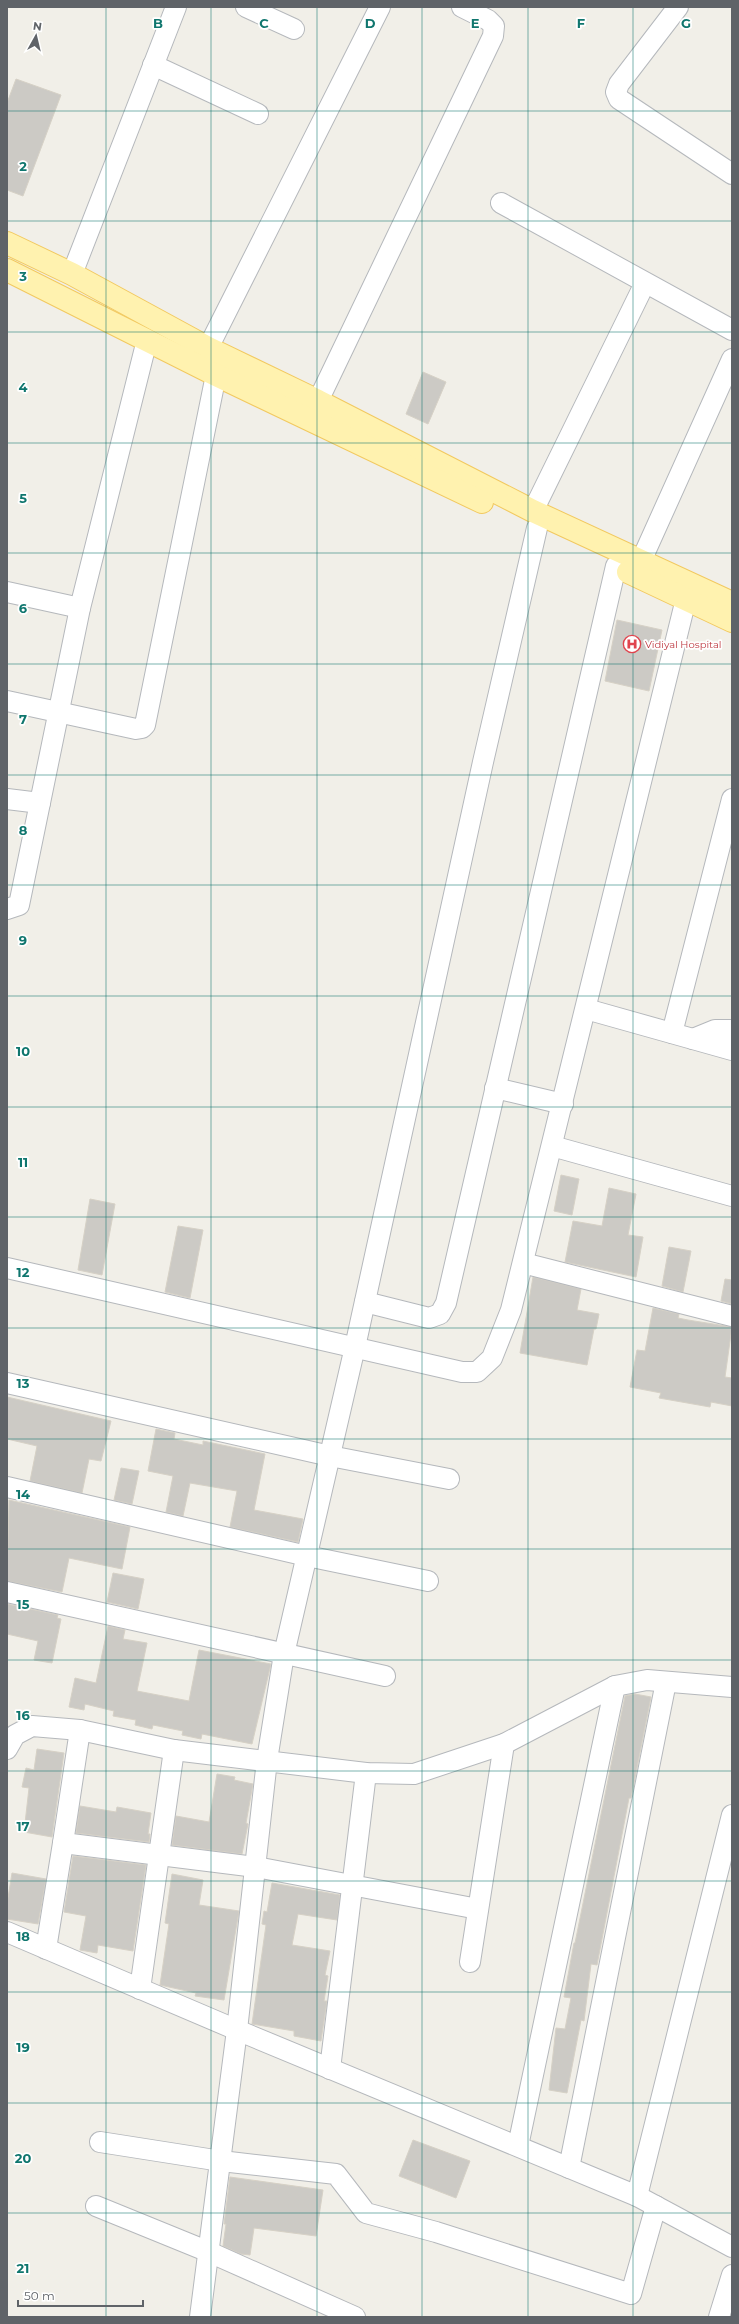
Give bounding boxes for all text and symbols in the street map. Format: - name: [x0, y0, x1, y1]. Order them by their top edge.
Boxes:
- text: B: [153, 15, 163, 31]
- text: C: [259, 15, 269, 31]
- text: D: [365, 15, 376, 31]
- text: E: [471, 15, 480, 31]
- text: F: [577, 15, 585, 31]
- text: G: [681, 15, 691, 31]
- north arrow: [16, 16, 56, 56]
- text: N: [32, 19, 43, 34]
- text: 2: [19, 158, 27, 174]
- text: 3: [18, 268, 27, 284]
- text: 4: [19, 379, 28, 395]
- text: 5: [19, 490, 27, 506]
- text: 6: [19, 600, 28, 616]
- hospital icon: Vidiyal Hospital: [622, 634, 642, 654]
- place label: Vidiyal Hospital: [645, 638, 721, 651]
- text: 7: [19, 711, 27, 727]
- text: 8: [19, 822, 28, 838]
- text: 9: [19, 932, 27, 948]
- text: 10: [16, 1043, 30, 1059]
- text: 11: [18, 1154, 28, 1170]
- text: 12: [17, 1264, 30, 1280]
- text: 13: [17, 1375, 30, 1391]
- text: 14: [16, 1486, 30, 1502]
- text: 15: [17, 1596, 30, 1612]
- text: 16: [16, 1707, 30, 1723]
- text: 17: [16, 1818, 30, 1834]
- text: 18: [16, 1928, 30, 1944]
- text: 19: [16, 2039, 30, 2055]
- text: 20: [15, 2150, 31, 2166]
- text: 21: [17, 2260, 29, 2276]
- scale bar: [18, 2282, 143, 2308]
- text: 50 m: [24, 2288, 55, 2303]

